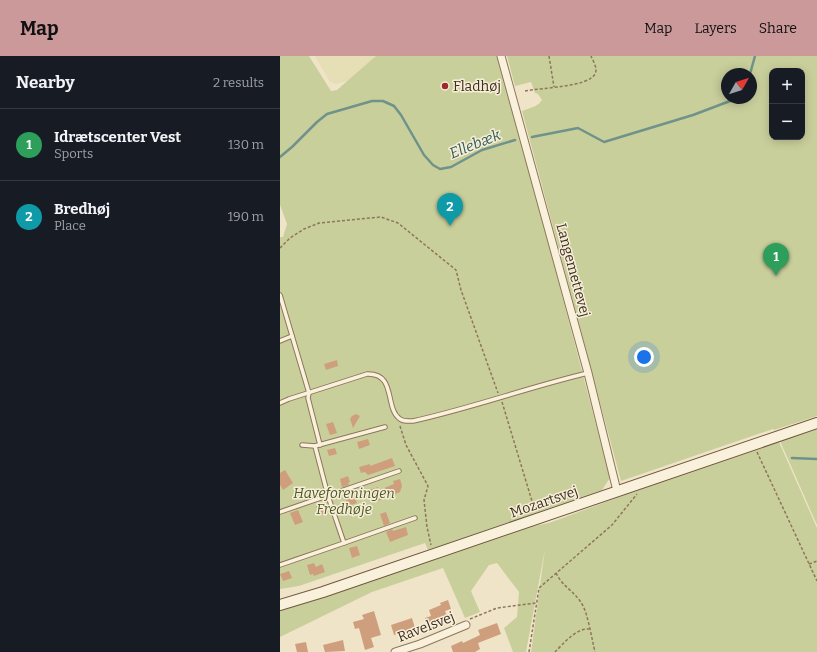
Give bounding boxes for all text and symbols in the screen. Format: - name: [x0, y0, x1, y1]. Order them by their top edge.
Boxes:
- text: Map: [20, 17, 59, 40]
- text: Map: [644, 20, 672, 37]
- text: Layers: [694, 20, 737, 37]
- text: Share: [759, 20, 797, 37]
- north arrow: [721, 68, 757, 104]
- map controls: [769, 68, 805, 140]
- button: +: [769, 68, 805, 104]
- text: Nearby: [16, 72, 75, 93]
- text: 2 results: [213, 75, 264, 90]
- place label: Fladhøj: [453, 78, 501, 95]
- marker: Fladhøj: [440, 81, 450, 91]
- button: −: [769, 104, 805, 140]
- water label: Ellebæk: [447, 125, 504, 162]
- text: Idrætscenter Vest: [54, 128, 181, 146]
- text: 1: [26, 137, 32, 152]
- text: 130 m: [228, 137, 264, 152]
- text: Sports: [54, 146, 93, 161]
- pin: 2: [437, 193, 463, 226]
- text: Bredhøj: [54, 200, 110, 218]
- text: 2: [25, 209, 33, 224]
- text: 190 m: [228, 209, 264, 224]
- text: Place: [54, 218, 86, 233]
- street label: Langemettevej: [552, 221, 594, 319]
- pin: 1: [763, 243, 789, 276]
- your location: [634, 347, 654, 367]
- street label: Mozartsvej: [508, 482, 580, 522]
- park label: Haveforeningen Fredhøje: [293, 485, 395, 518]
- street label: Ravelsvej: [395, 608, 457, 646]

